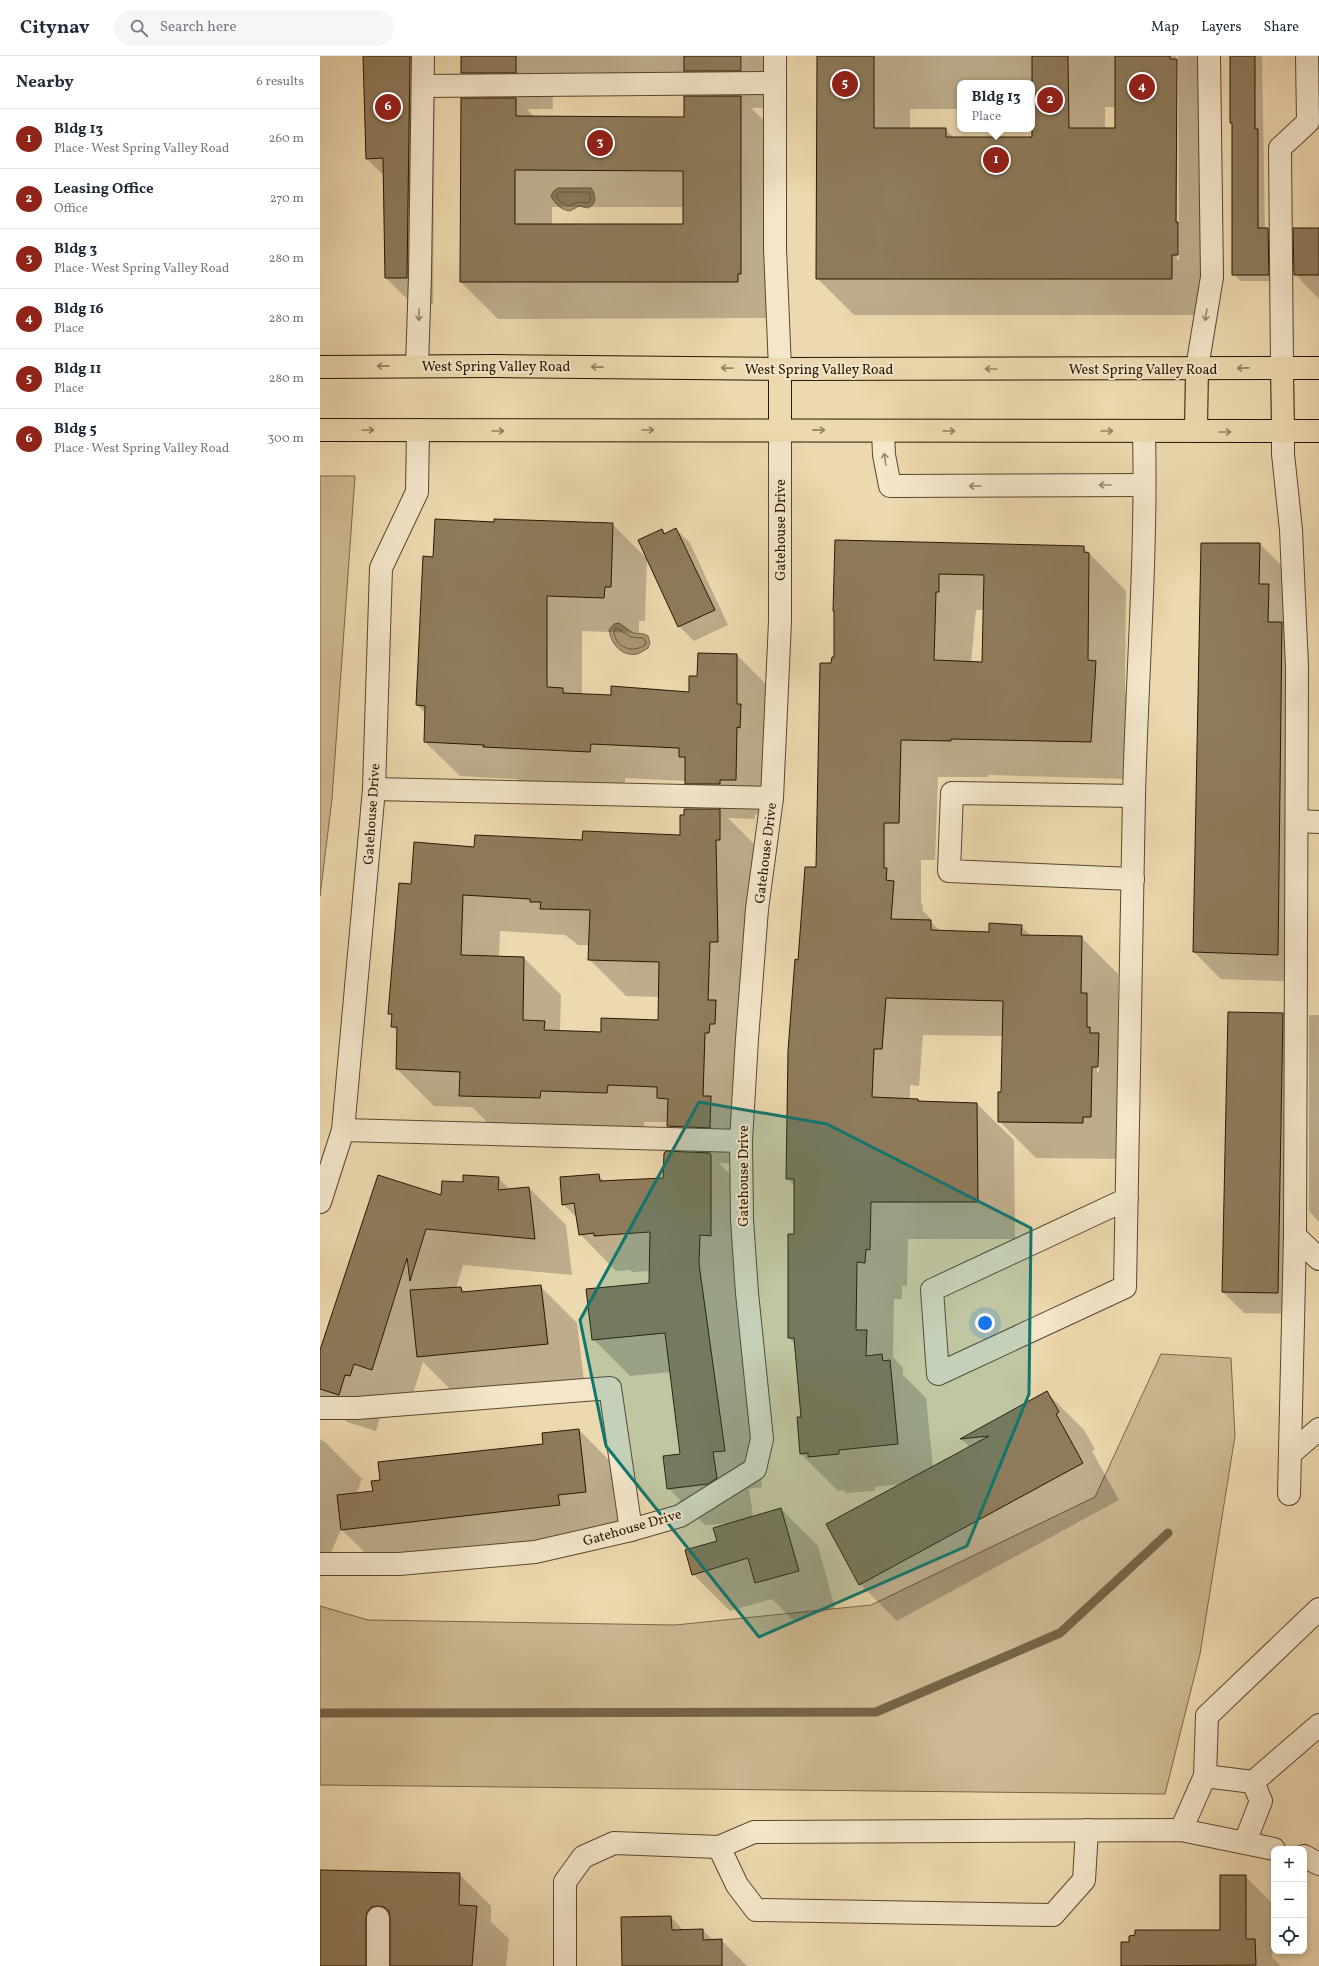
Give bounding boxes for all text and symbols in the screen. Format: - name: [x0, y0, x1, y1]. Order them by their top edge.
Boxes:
- search box: [114, 10, 394, 46]
- text: Citynav: [20, 15, 90, 41]
- icon: search: [128, 17, 150, 39]
- text: Search here: [160, 17, 237, 38]
- text: Map: [1151, 18, 1179, 37]
- text: Layers: [1201, 18, 1241, 37]
- text: Share: [1263, 18, 1299, 37]
- pin: 5: [832, 69, 858, 99]
- text: Nearby: [16, 71, 74, 94]
- pin: 4: [1129, 72, 1155, 102]
- text: 6 results: [256, 73, 304, 91]
- popup: [957, 80, 1035, 132]
- pin: 2: [1037, 85, 1063, 115]
- text: Bldg 13: [971, 87, 1021, 108]
- pin: 6: [375, 92, 401, 122]
- text: Place: [971, 108, 1001, 126]
- text: Bldg 13: [54, 119, 103, 140]
- pin: 3: [587, 128, 613, 158]
- text: 1: [26, 130, 32, 148]
- text: 260 m: [269, 130, 304, 148]
- text: Place · West Spring Valley Road: [54, 140, 229, 158]
- pin: 1: [983, 145, 1009, 175]
- text: Leasing Office: [54, 179, 154, 200]
- text: 2: [26, 190, 32, 208]
- text: 270 m: [270, 190, 304, 208]
- text: Office: [54, 200, 88, 218]
- text: Bldg 3: [54, 239, 97, 260]
- text: 3: [26, 250, 32, 268]
- text: 280 m: [268, 250, 304, 268]
- text: Place · West Spring Valley Road: [54, 260, 229, 278]
- text: Bldg 16: [54, 299, 104, 320]
- one-way arrow: [416, 308, 423, 321]
- one-way arrow: [1202, 308, 1210, 321]
- text: 4: [25, 310, 33, 328]
- text: 280 m: [268, 310, 304, 328]
- text: Place: [54, 320, 84, 338]
- street label: West Spring Valley Road: [422, 358, 570, 377]
- text: Bldg 11: [54, 359, 102, 380]
- street label: West Spring Valley Road: [745, 361, 893, 380]
- street label: West Spring Valley Road: [1069, 361, 1217, 380]
- one-way arrow: [377, 362, 390, 370]
- one-way arrow: [591, 363, 604, 371]
- one-way arrow: [721, 364, 734, 372]
- one-way arrow: [1237, 364, 1250, 372]
- one-way arrow: [985, 365, 998, 373]
- text: 5: [26, 370, 32, 388]
- text: 280 m: [268, 370, 304, 388]
- text: Place: [54, 380, 84, 398]
- text: Bldg 5: [54, 419, 97, 440]
- one-way arrow: [361, 426, 374, 434]
- one-way arrow: [641, 426, 654, 434]
- one-way arrow: [812, 426, 825, 434]
- one-way arrow: [491, 427, 504, 435]
- one-way arrow: [942, 427, 955, 435]
- one-way arrow: [1100, 427, 1113, 435]
- one-way arrow: [1218, 428, 1231, 436]
- text: 6: [25, 430, 33, 448]
- text: 300 m: [268, 430, 304, 448]
- text: Place · West Spring Valley Road: [54, 440, 229, 458]
- one-way arrow: [881, 453, 889, 466]
- street label: Gatehouse Drive: [772, 479, 791, 581]
- one-way arrow: [1099, 481, 1112, 489]
- one-way arrow: [969, 482, 982, 489]
- street label: Gatehouse Drive: [359, 762, 386, 866]
- street label: Gatehouse Drive: [751, 801, 782, 905]
- street label: Gatehouse Drive: [735, 1125, 754, 1227]
- your location: [975, 1313, 995, 1333]
- street label: Gatehouse Drive: [581, 1505, 684, 1552]
- map controls: [1271, 1846, 1307, 1954]
- button: +: [1271, 1846, 1307, 1882]
- button: −: [1271, 1882, 1307, 1918]
- button: locate: [1271, 1918, 1307, 1954]

